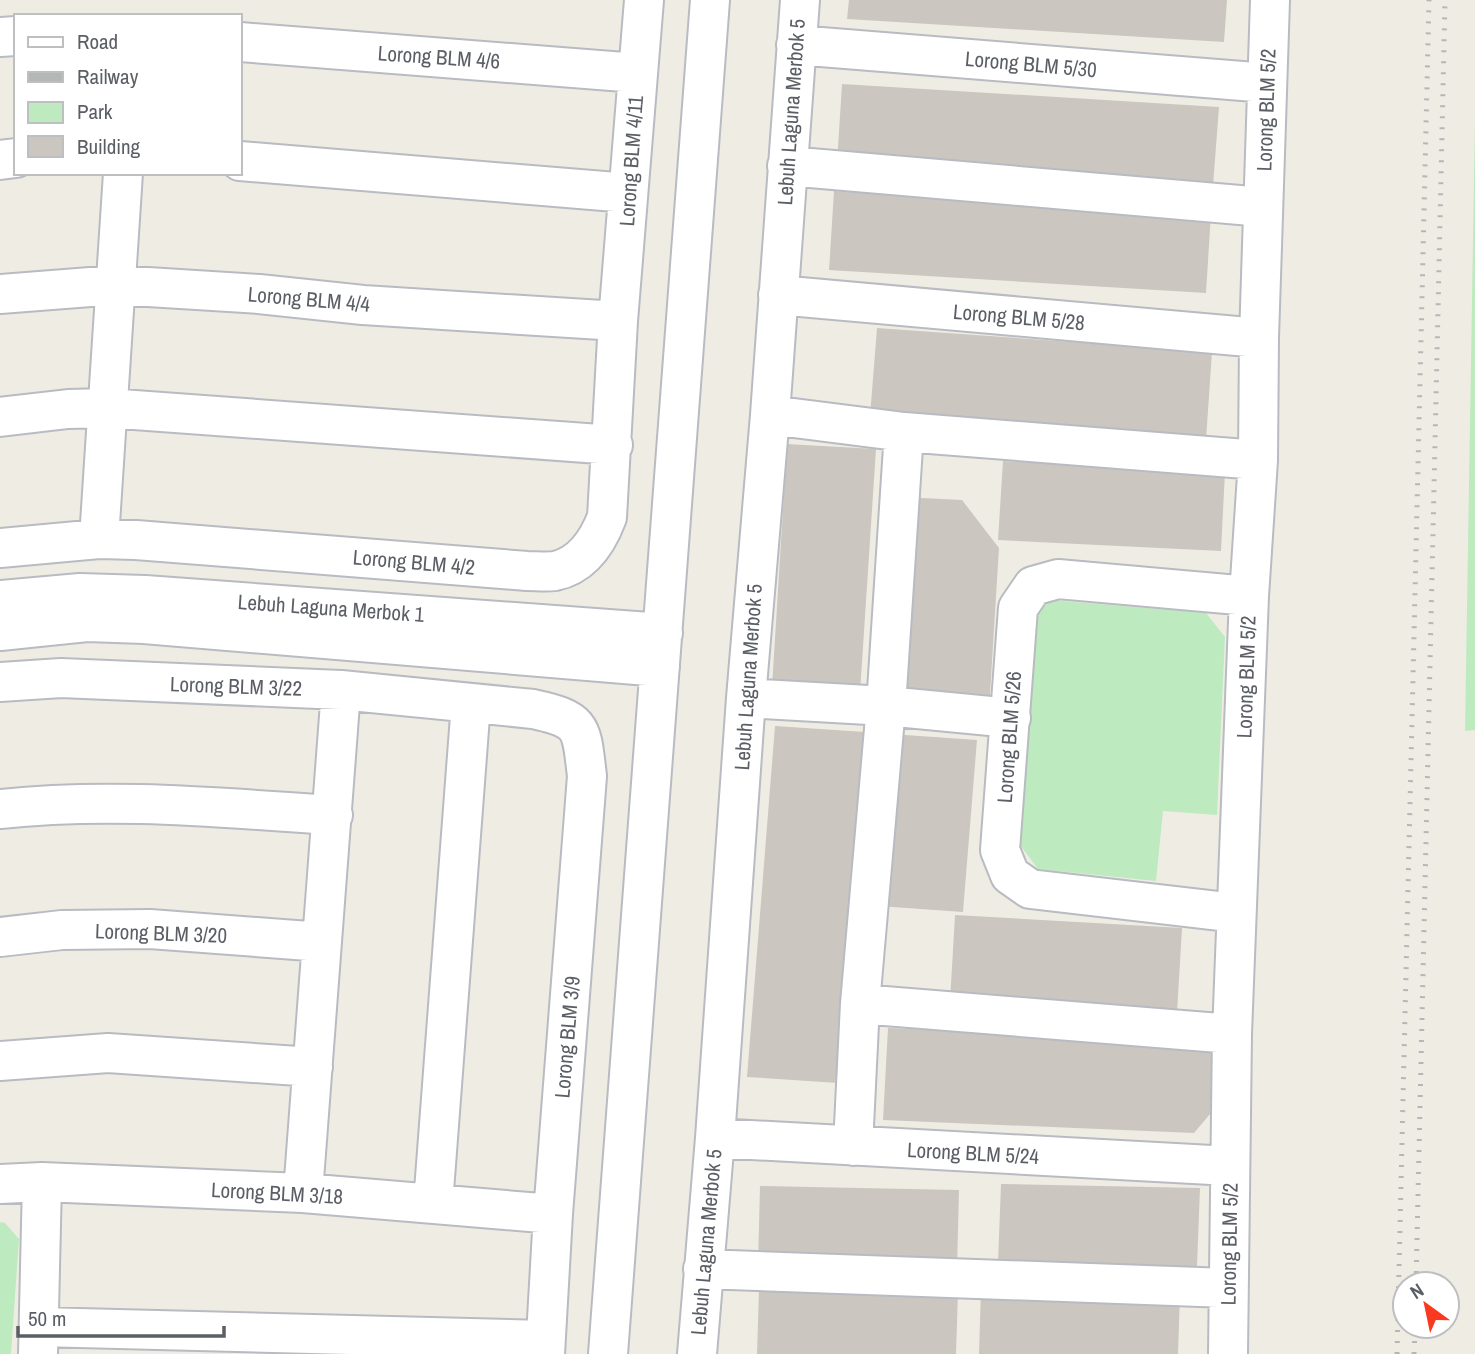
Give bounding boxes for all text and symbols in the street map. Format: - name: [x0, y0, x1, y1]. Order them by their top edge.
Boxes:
- legend: [14, 14, 242, 175]
- street label: Lebuh Laguna Merbok 5: [770, 18, 812, 206]
- text: Road: [77, 27, 118, 56]
- street label: Lorong BLM 4/6: [377, 38, 501, 76]
- street label: Lorong BLM 5/30: [964, 44, 1098, 84]
- street label: Lorong BLM 5/2: [1249, 48, 1283, 172]
- text: Railway: [77, 62, 139, 91]
- street label: Lorong BLM 4/11: [612, 94, 650, 227]
- text: Park: [77, 97, 113, 126]
- text: Building: [77, 132, 141, 161]
- street label: Lorong BLM 4/4: [247, 279, 372, 319]
- street label: Lorong BLM 5/28: [952, 297, 1086, 337]
- street label: Lorong BLM 4/2: [352, 542, 476, 582]
- street label: Lebuh Laguna Merbok 5: [727, 583, 769, 771]
- street label: Lebuh Laguna Merbok 1: [237, 587, 426, 629]
- street label: Lorong BLM 5/2: [1229, 615, 1263, 739]
- street label: Lorong BLM 3/22: [169, 669, 303, 703]
- street label: Lorong BLM 5/26: [990, 670, 1028, 804]
- street label: Lorong BLM 3/20: [94, 916, 228, 950]
- street label: Lorong BLM 3/9: [547, 975, 587, 1099]
- street label: Lorong BLM 5/24: [906, 1135, 1040, 1171]
- street label: Lebuh Laguna Merbok 5: [683, 1148, 729, 1336]
- street label: Lorong BLM 3/18: [210, 1175, 344, 1211]
- street label: Lorong BLM 5/2: [1213, 1182, 1245, 1306]
- north arrow: [1391, 1270, 1461, 1340]
- text: N: [1405, 1277, 1429, 1305]
- scale bar: [18, 1294, 224, 1338]
- text: 50 m: [28, 1304, 66, 1333]

